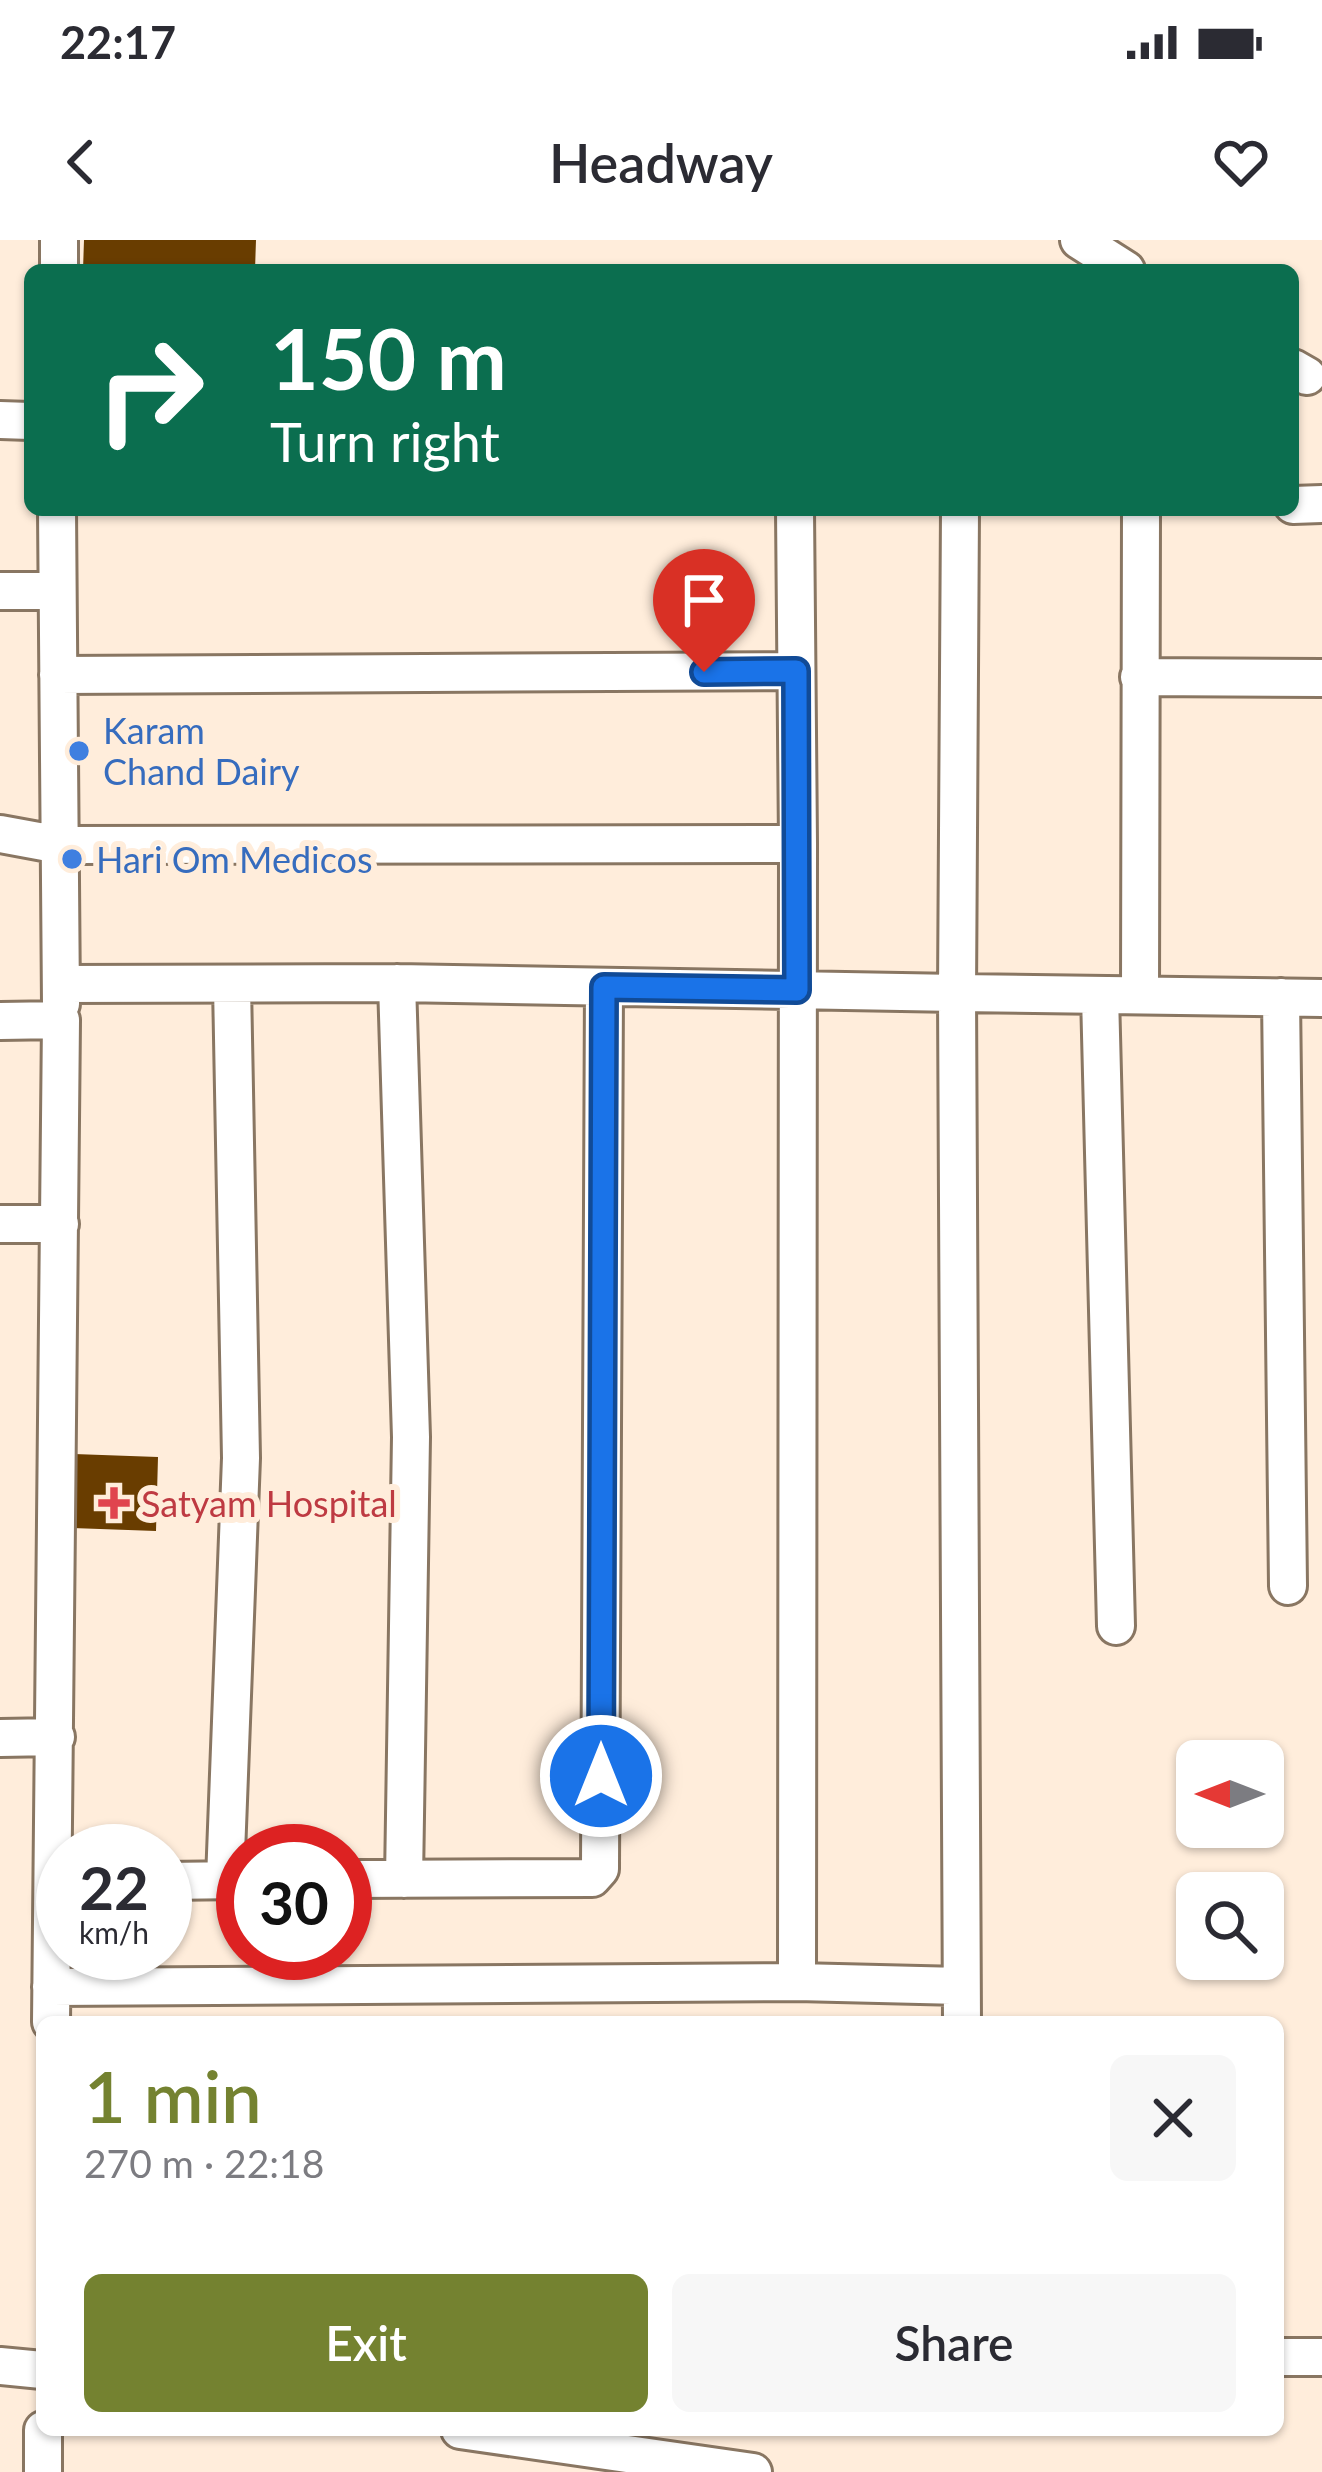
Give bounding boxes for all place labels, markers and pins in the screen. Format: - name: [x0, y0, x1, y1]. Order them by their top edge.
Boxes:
- pin: [653, 549, 755, 672]
- place label: Karam Chand Dairy: [103, 708, 300, 793]
- marker: Karam Chand Dairy: [66, 738, 92, 764]
- place label: Hari Om Medicos: [96, 837, 373, 881]
- marker: Hari Om Medicos: [59, 846, 85, 872]
- place label: Satyam Hospital: [141, 1481, 397, 1525]
- marker: Satyam Hospital: [98, 1487, 130, 1519]

